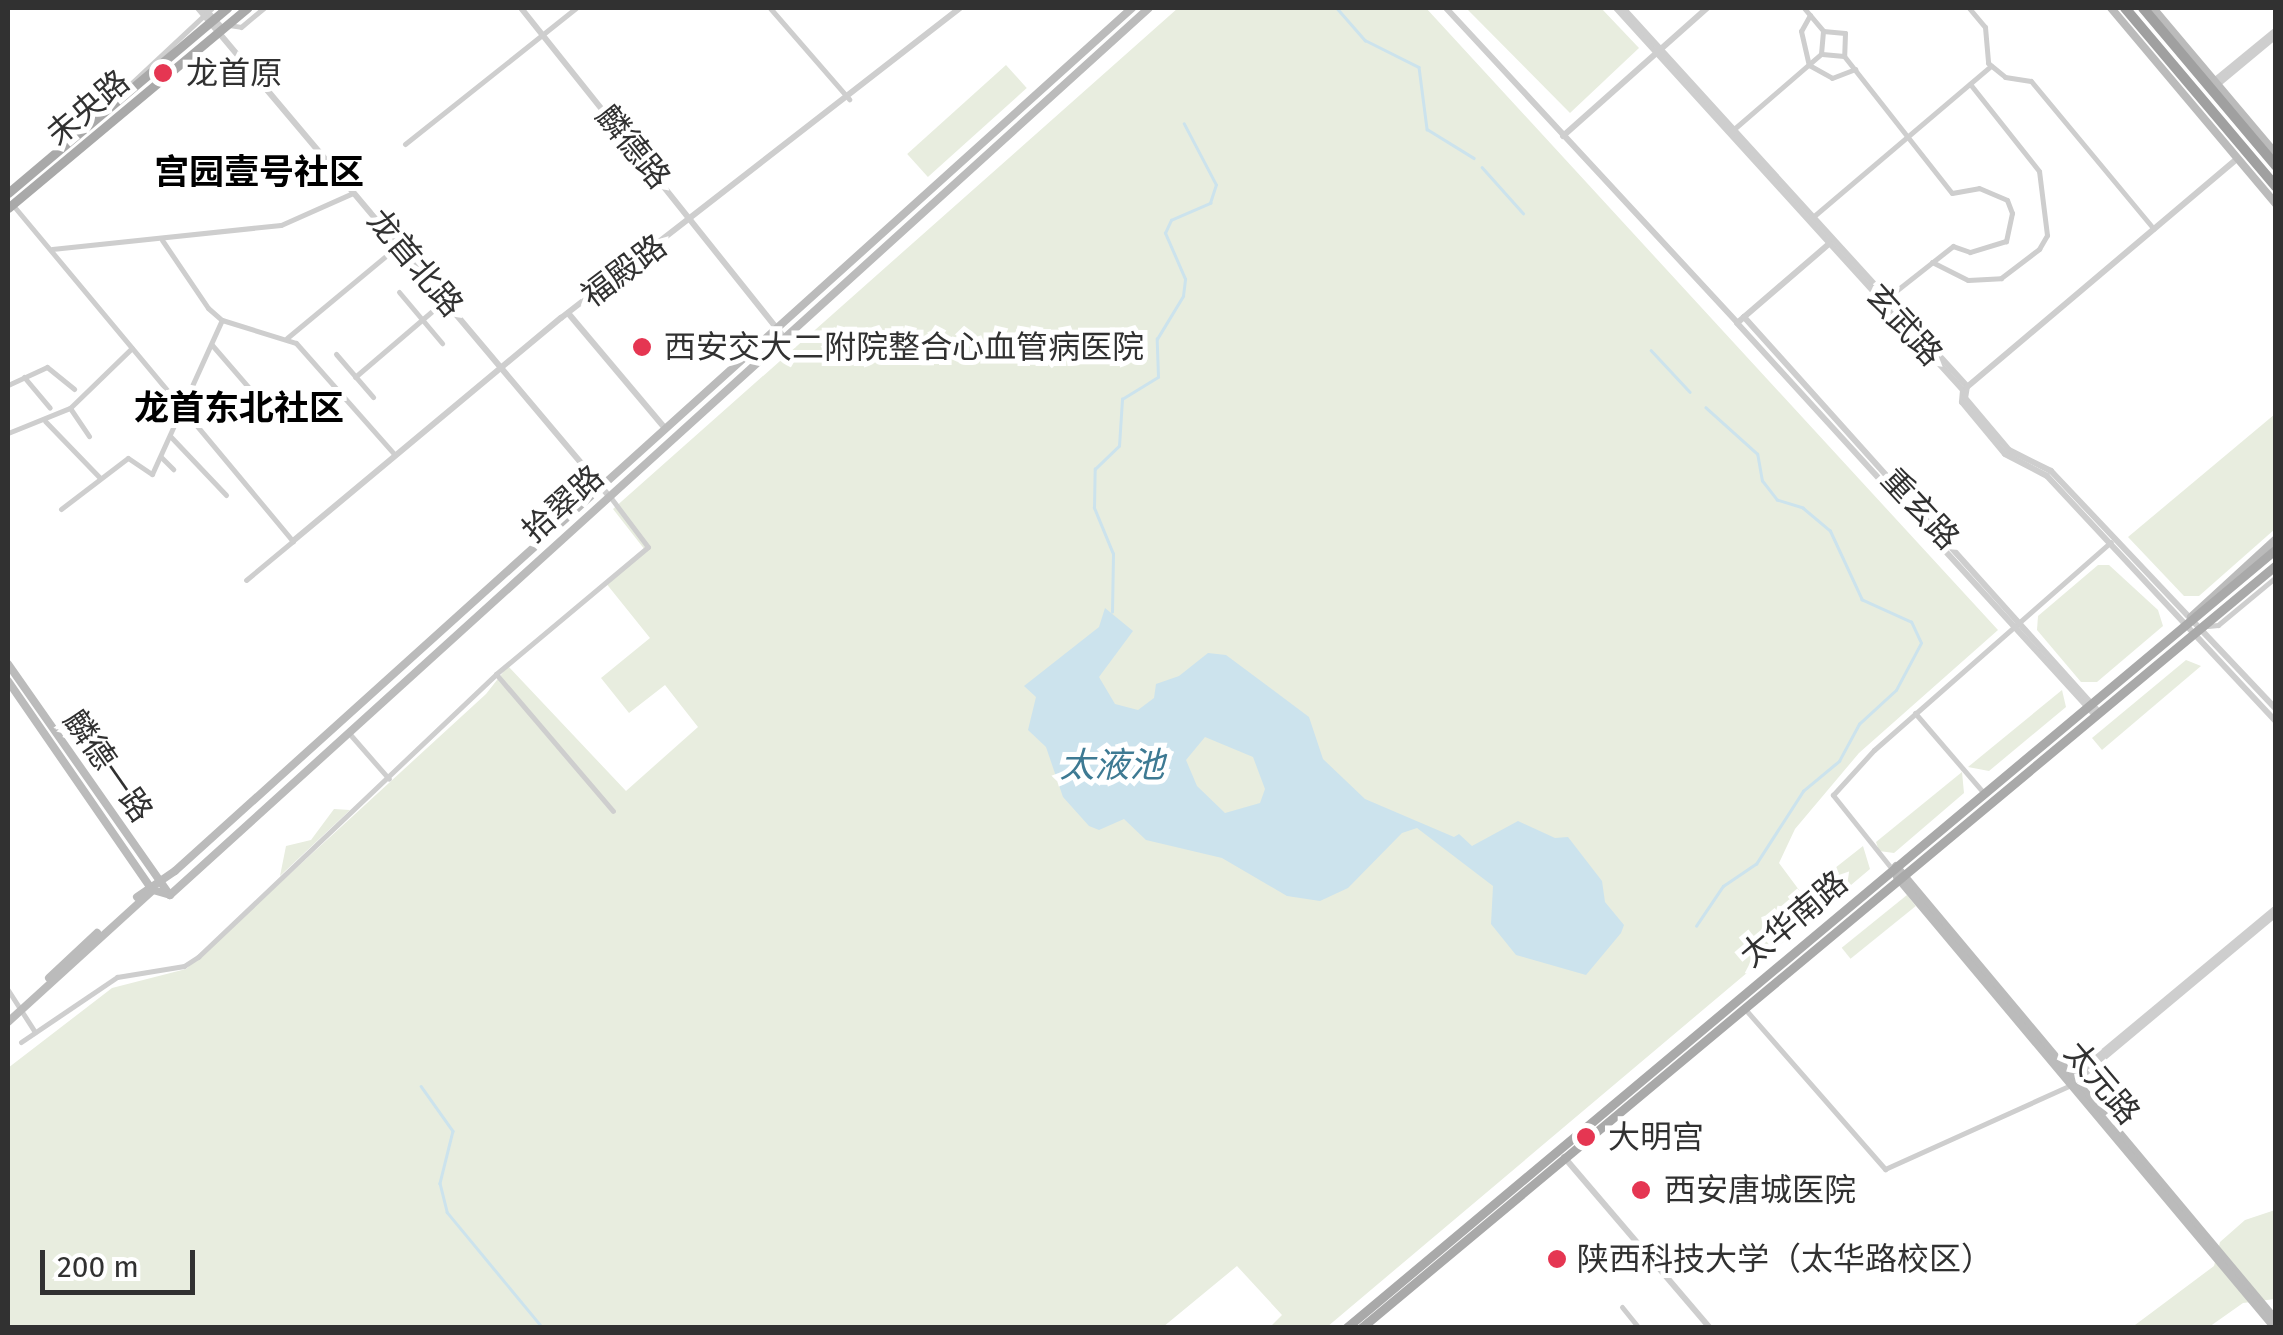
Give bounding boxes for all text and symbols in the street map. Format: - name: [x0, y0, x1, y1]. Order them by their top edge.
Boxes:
- place label: 龙首原: [186, 54, 282, 92]
- marker: 龙首原: [150, 60, 176, 86]
- street label: 未央路: [39, 62, 137, 154]
- street label: 麟德路: [588, 98, 678, 196]
- district label: 宫园壹号社区: [154, 151, 364, 193]
- street label: 龙首北路: [359, 202, 471, 324]
- street label: 福殿路: [574, 227, 674, 315]
- street label: 玄武路: [1858, 276, 1950, 374]
- place label: 西安交大二附院整合心血管病医院: [664, 328, 1144, 366]
- marker: 西安交大二附院整合心血管病医院: [629, 334, 655, 360]
- district label: 龙首东北社区: [134, 387, 344, 429]
- street label: 拾翠路: [514, 458, 612, 550]
- street label: 重玄路: [1873, 461, 1967, 557]
- street label: 麟德一路: [56, 703, 160, 829]
- water label: 太液池: [1060, 744, 1164, 786]
- street label: 太华南路: [1733, 863, 1855, 975]
- street label: 太元路: [2056, 1034, 2148, 1132]
- place label: 大明宫: [1608, 1118, 1704, 1156]
- marker: 大明宫: [1573, 1124, 1599, 1150]
- place label: 西安唐城医院: [1664, 1171, 1856, 1209]
- marker: 西安唐城医院: [1628, 1177, 1654, 1203]
- scale bar: [45, 1230, 200, 1292]
- place label: 陕西科技大学（太华路校区）: [1577, 1240, 1993, 1278]
- marker: 陕西科技大学（太华路校区）: [1546, 1248, 1568, 1270]
- text: 200 m: [57, 1249, 139, 1285]

